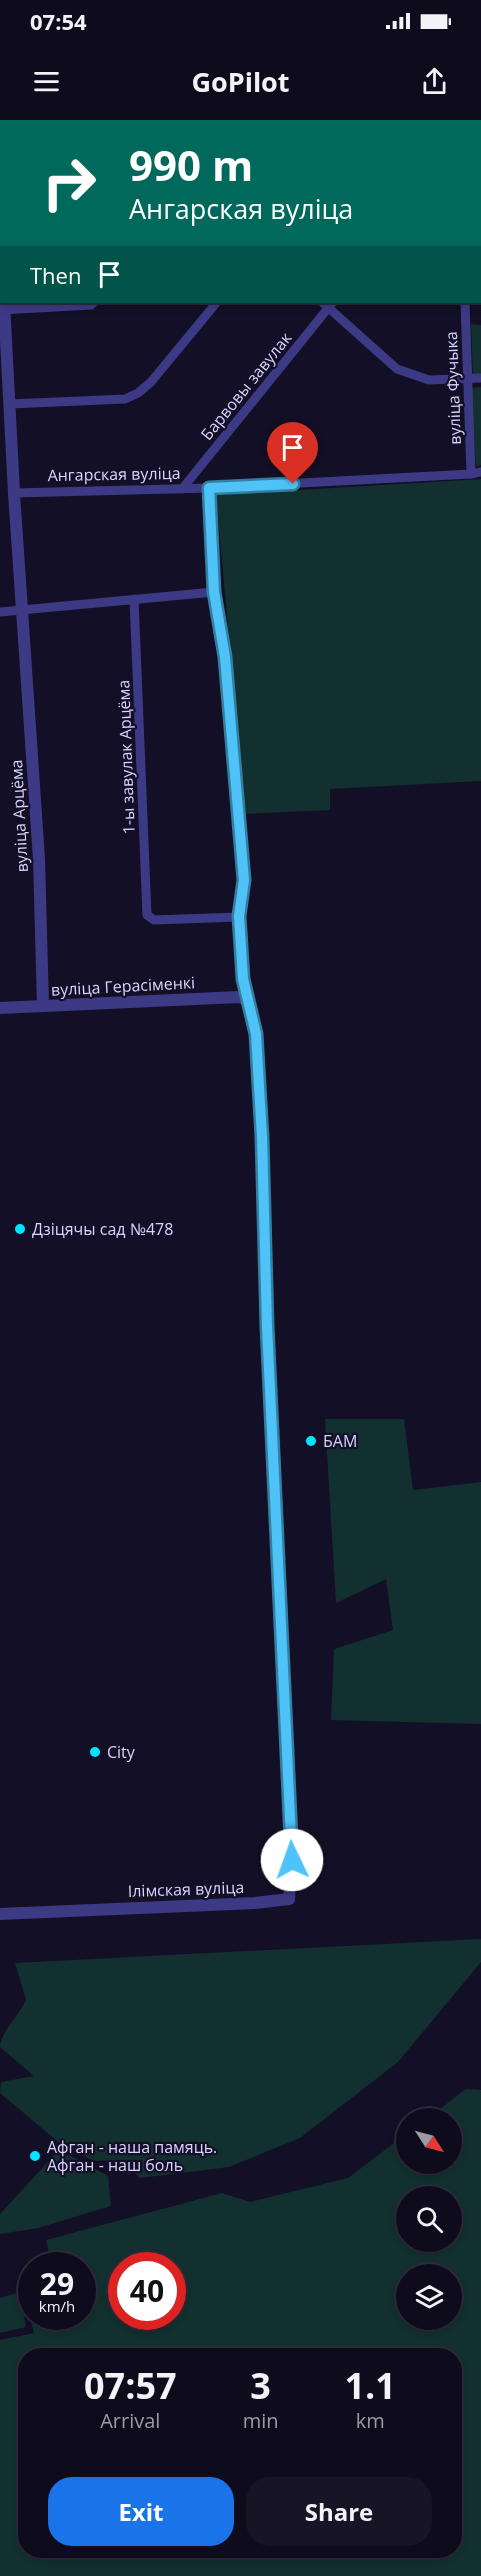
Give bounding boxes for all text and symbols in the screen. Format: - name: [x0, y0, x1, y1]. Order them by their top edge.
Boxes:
- text: 07:54: [30, 6, 87, 36]
- text: GoPilot: [191, 63, 290, 100]
- icon: menu: [30, 65, 63, 98]
- icon: share: [418, 65, 451, 98]
- text: 990 m: [129, 136, 253, 193]
- icon: right: [30, 144, 108, 222]
- text: Ангарская вуліца: [129, 190, 353, 227]
- icon: arrive: [93, 258, 126, 291]
- text: Then: [30, 260, 81, 290]
- street label: Барвовы завулак: [196, 327, 297, 445]
- street label: вуліца Фучыка: [440, 331, 466, 445]
- pin: [267, 422, 318, 484]
- icon: arrive: [276, 431, 309, 464]
- street label: Ангарская вуліца: [47, 462, 181, 486]
- street label: 1-ы завулак Арцёма: [112, 679, 140, 835]
- street label: вуліца Арцёма: [5, 759, 33, 873]
- street label: вуліца Герасіменкі: [50, 971, 196, 1001]
- place label: Дзіцячы сад №478: [32, 1218, 173, 1240]
- marker: Дзіцячы сад №478: [13, 1222, 27, 1236]
- place label: БАМ: [323, 1430, 357, 1452]
- marker: БАМ: [304, 1434, 318, 1448]
- place label: City: [107, 1741, 136, 1763]
- marker: City: [88, 1745, 102, 1759]
- position arrow: [260, 1828, 324, 1892]
- street label: Ілімская вуліца: [127, 1876, 245, 1902]
- north arrow: [396, 2108, 462, 2174]
- map controls: [396, 2108, 462, 2330]
- place label: Афган - наша памяць. Афган - наш боль: [47, 2136, 217, 2176]
- marker: Афган - наша памяць. Афган - наш боль: [28, 2149, 42, 2163]
- button: search: [396, 2186, 462, 2252]
- speed limit sign: 40: [108, 2252, 186, 2330]
- text: 29: [40, 2263, 74, 2304]
- button: layers: [396, 2264, 462, 2330]
- text: km/h: [39, 2296, 75, 2316]
- text: 07:57: [84, 2361, 177, 2410]
- text: 3: [250, 2361, 271, 2410]
- text: 1.1: [345, 2361, 396, 2410]
- text: Arrival: [100, 2407, 160, 2434]
- text: min: [243, 2407, 278, 2434]
- text: km: [356, 2407, 385, 2434]
- button: Exit: [48, 2477, 234, 2546]
- button: Share: [246, 2477, 432, 2546]

